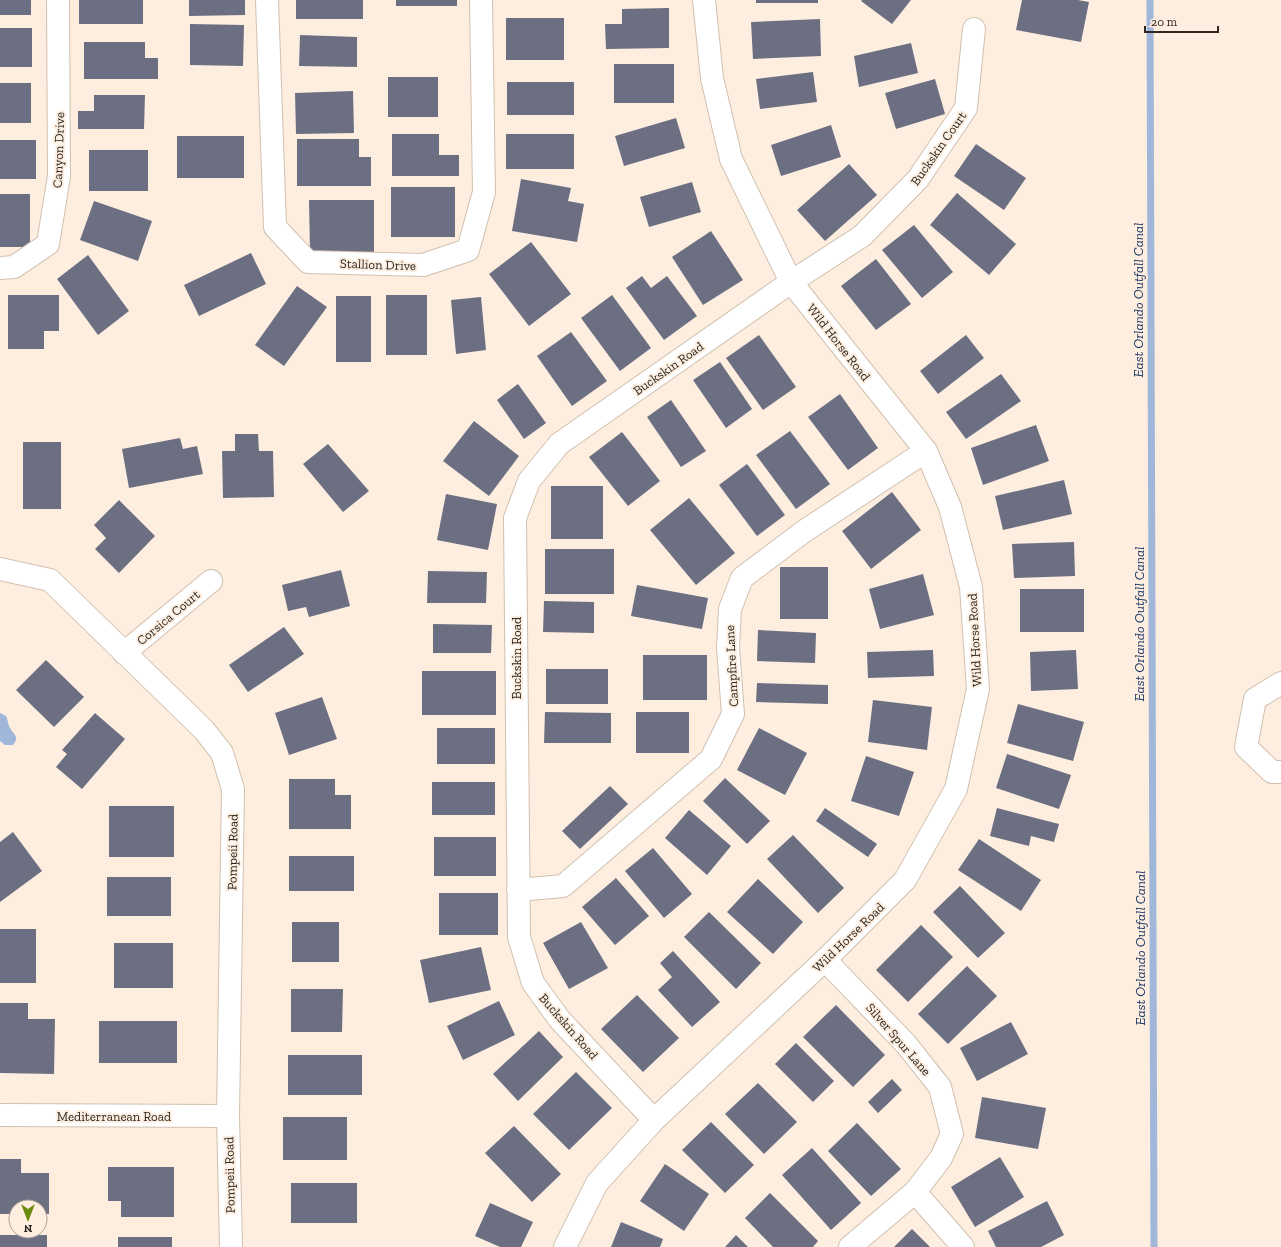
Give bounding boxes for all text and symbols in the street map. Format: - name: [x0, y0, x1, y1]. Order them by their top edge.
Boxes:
- scale bar: [1145, 8, 1218, 34]
- text: 20 m: [1151, 15, 1178, 29]
- street label: Buckskin Court: [907, 108, 970, 188]
- street label: Canyon Drive: [50, 112, 67, 188]
- water label: East Orlando Outfall Canal: [1130, 223, 1147, 377]
- street label: Stallion Drive: [340, 256, 416, 273]
- street label: Wild Horse Road: [804, 301, 873, 384]
- street label: Buckskin Road: [630, 339, 706, 398]
- water label: East Orlando Outfall Canal: [1131, 547, 1148, 701]
- street label: Corsica Court: [134, 587, 203, 648]
- street label: Wild Horse Road: [965, 593, 984, 687]
- street label: Buckskin Road: [509, 617, 524, 699]
- street label: Campfire Lane: [722, 625, 741, 707]
- street label: Pompeii Road: [224, 814, 241, 890]
- water label: East Orlando Outfall Canal: [1132, 871, 1149, 1025]
- street label: Wild Horse Road: [810, 900, 887, 975]
- street label: Buckskin Road: [536, 990, 601, 1062]
- street label: Silver Spur Lane: [863, 1000, 934, 1079]
- street label: Mediterranean Road: [57, 1109, 171, 1124]
- street label: Pompeii Road: [221, 1137, 238, 1213]
- north arrow: [8, 1199, 48, 1239]
- text: N: [23, 1222, 32, 1235]

